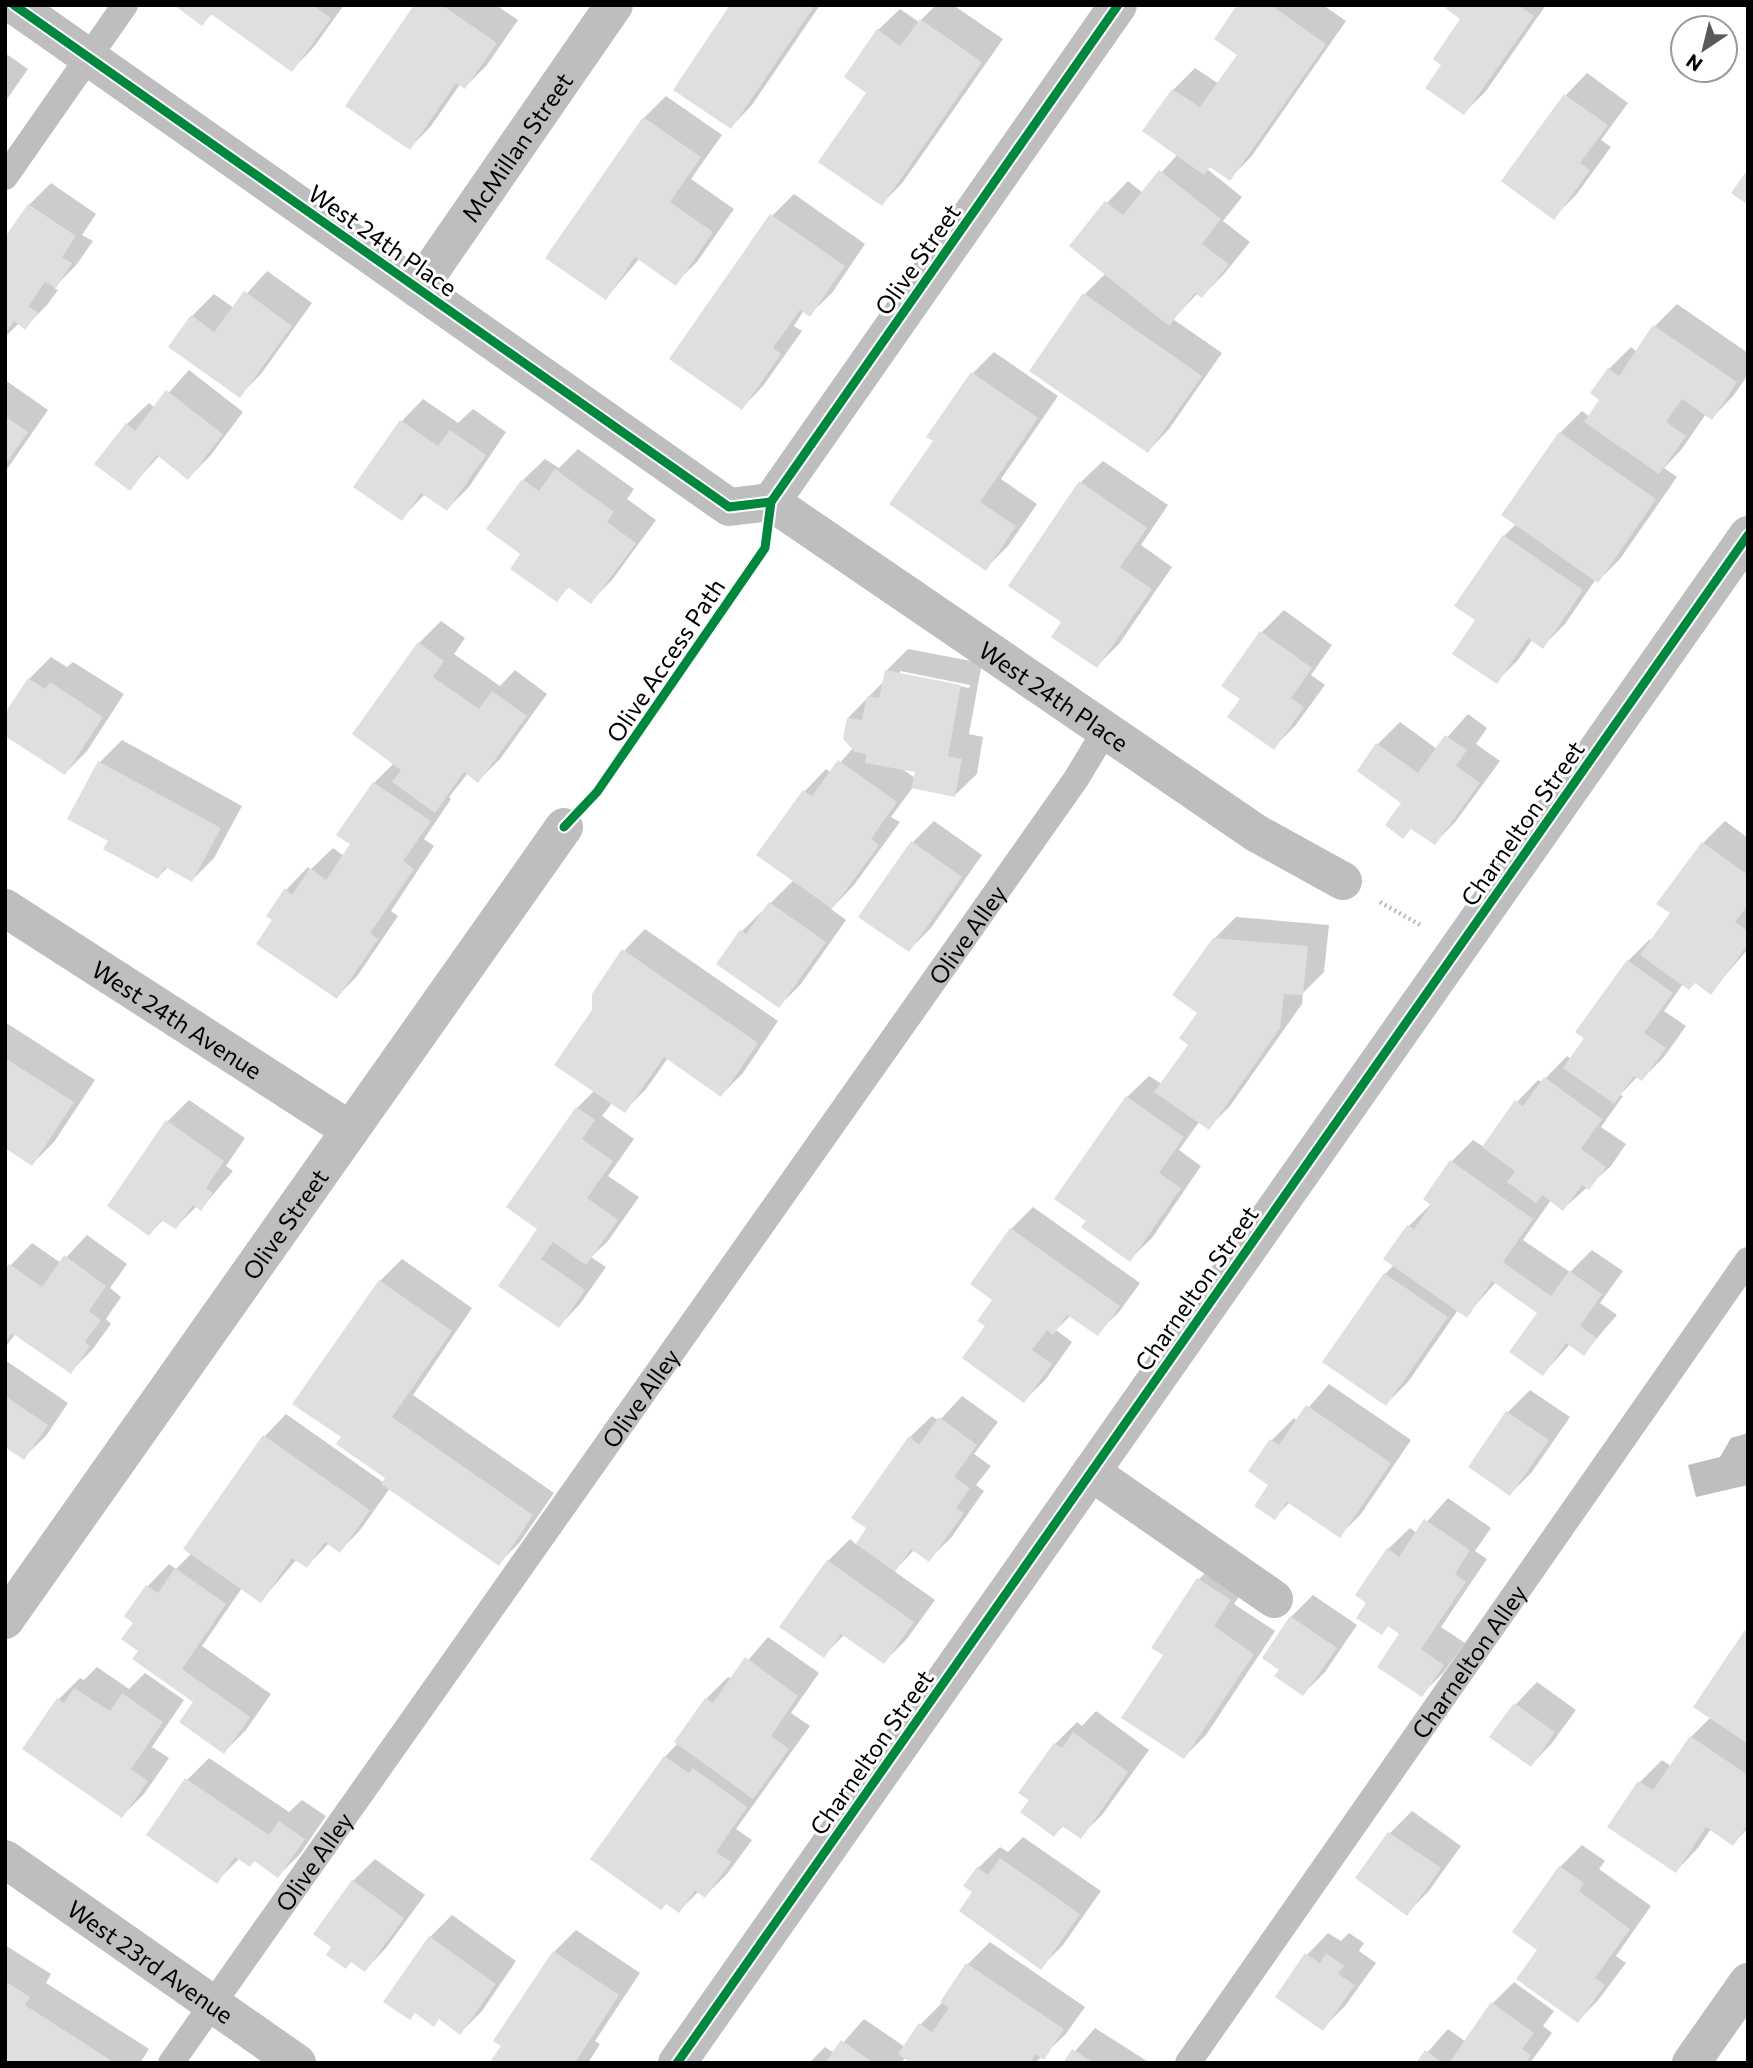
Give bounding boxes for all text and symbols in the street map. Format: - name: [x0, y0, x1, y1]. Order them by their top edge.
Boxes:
- north arrow: [1669, 14, 1739, 84]
- text: N: [1682, 50, 1706, 77]
- street label: McMillan Street: [455, 66, 578, 227]
- street label: West 24th Place: [303, 178, 463, 302]
- street label: Olive Street: [868, 198, 966, 320]
- street label: Olive Access Path: [600, 573, 730, 747]
- street label: West 24th Place: [974, 634, 1135, 757]
- street label: Charnelton Street: [1454, 735, 1590, 911]
- street label: Olive Alley: [922, 879, 1011, 989]
- street label: West 24th Avenue: [87, 954, 268, 1084]
- street label: Olive Street: [235, 1162, 334, 1285]
- street label: Charnelton Street: [1128, 1200, 1264, 1376]
- street label: Olive Alley: [595, 1342, 685, 1453]
- street label: Charnelton Alley: [1405, 1579, 1532, 1744]
- street label: Charnelton Street: [803, 1664, 939, 1840]
- street label: Olive Alley: [268, 1806, 358, 1916]
- street label: West 23rd Avenue: [62, 1893, 239, 2029]

